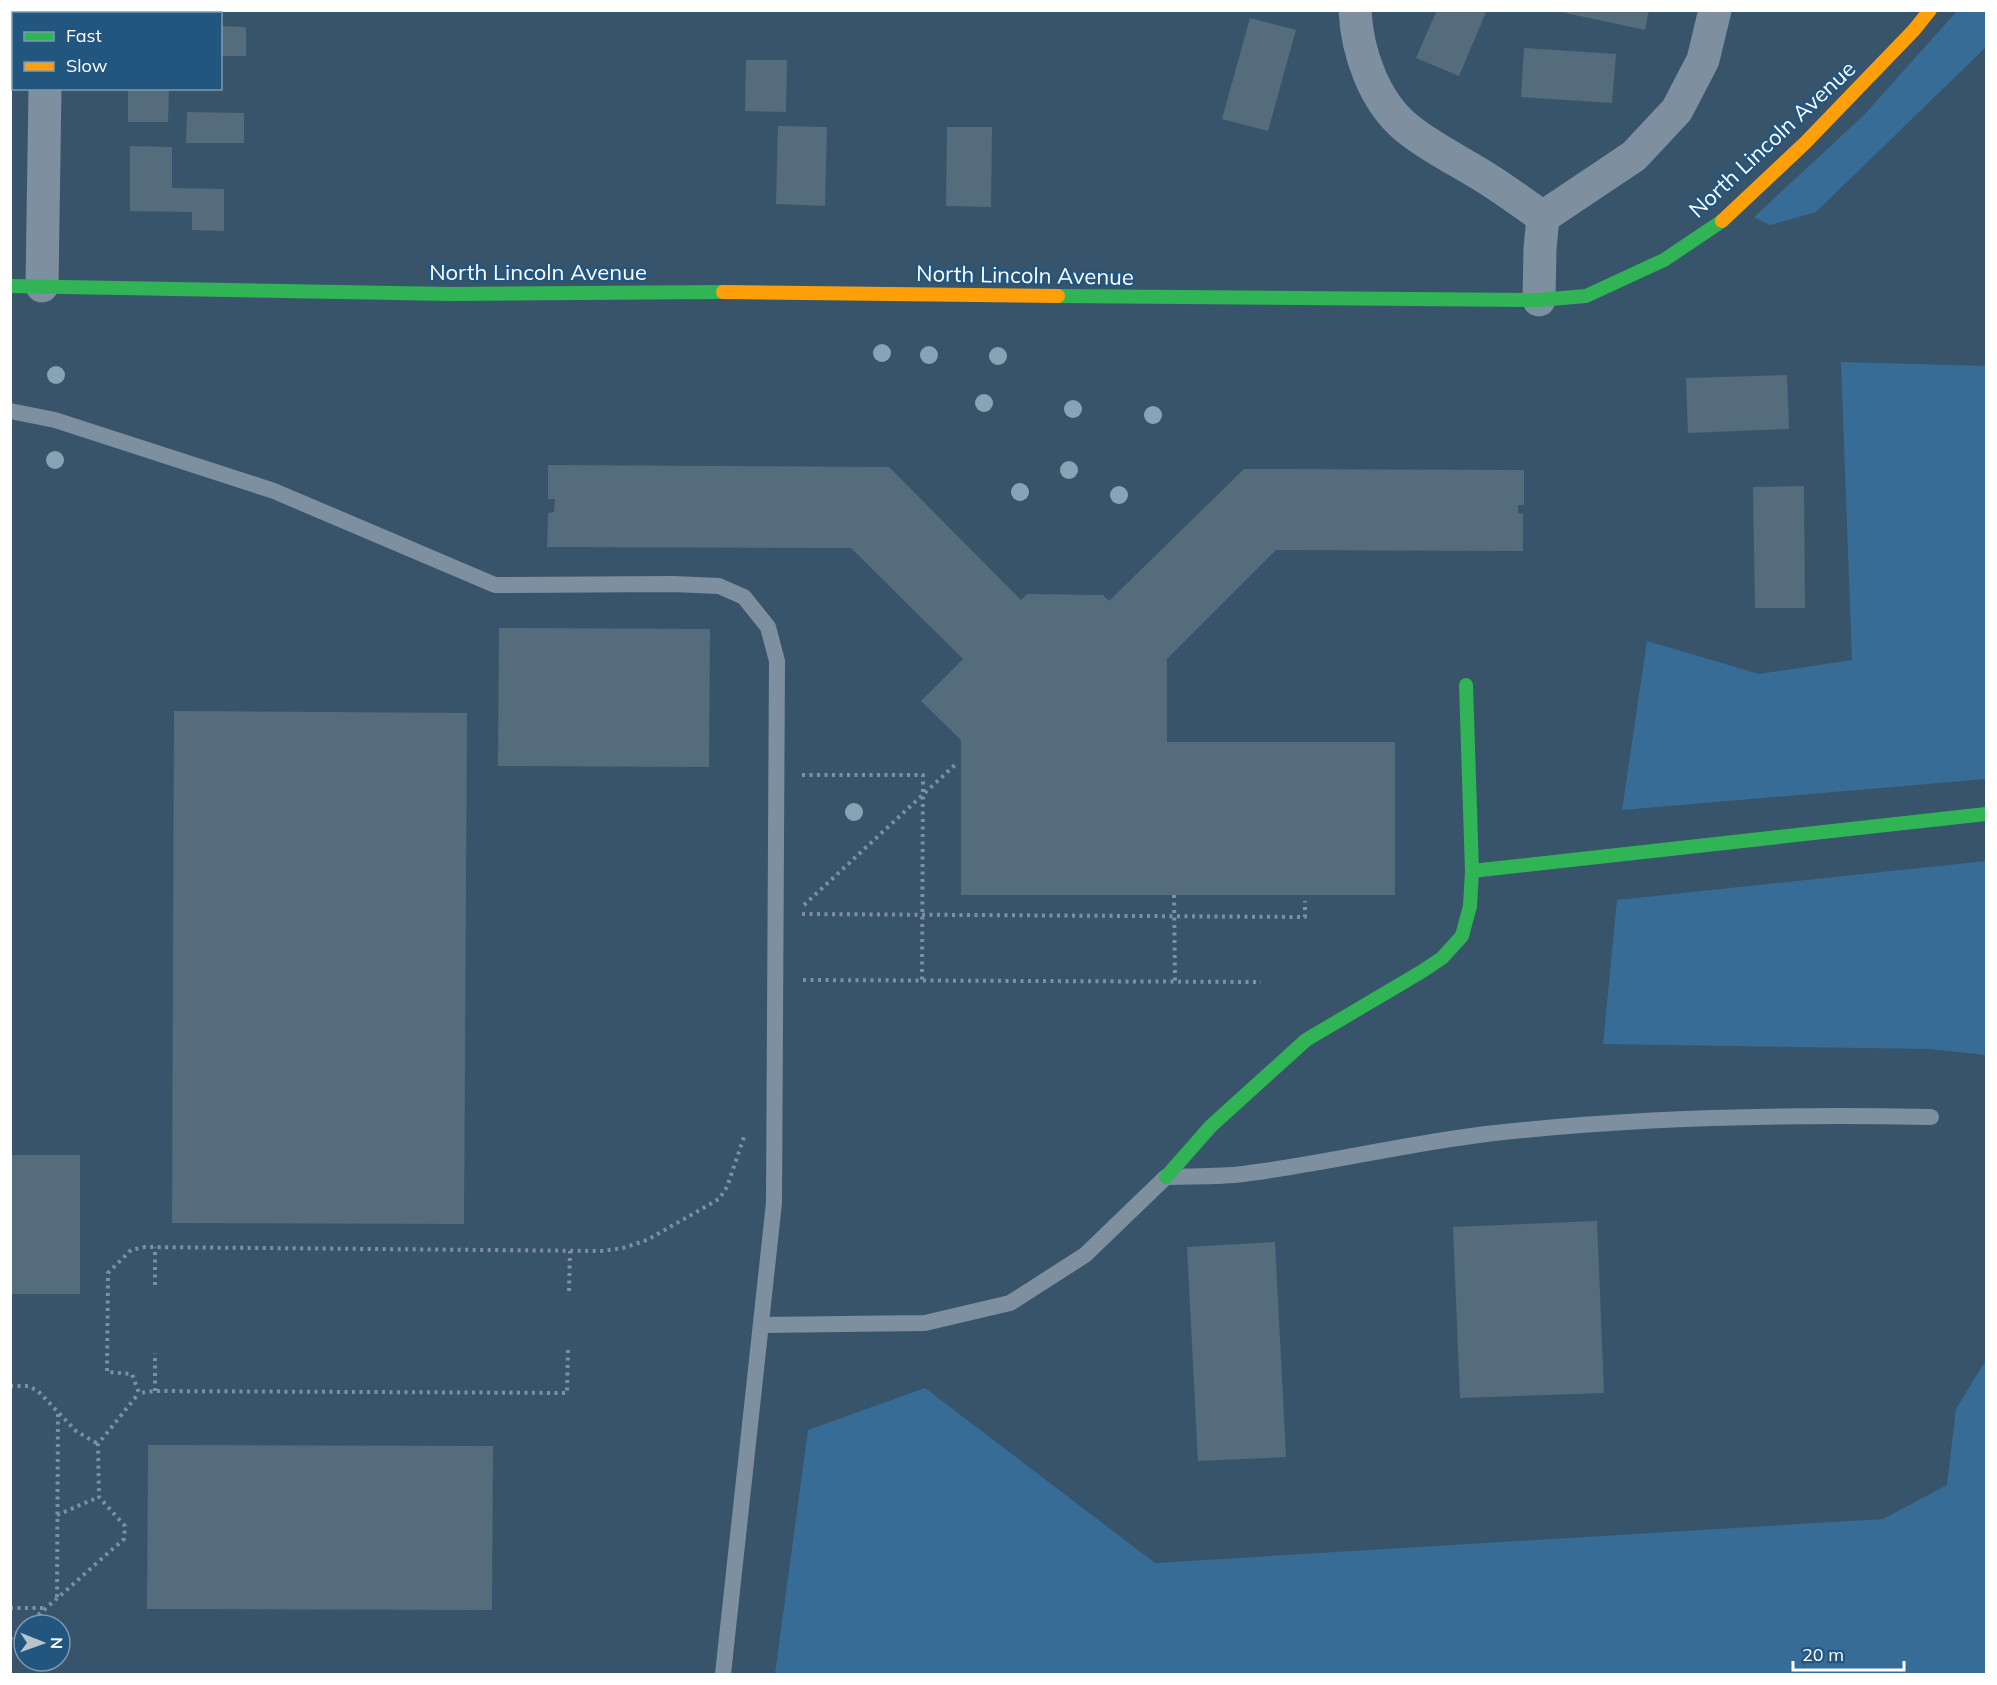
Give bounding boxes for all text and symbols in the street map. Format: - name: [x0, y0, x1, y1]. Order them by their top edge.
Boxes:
- legend: [12, 12, 222, 90]
- text: Fast: [66, 24, 102, 47]
- text: Slow: [66, 54, 108, 77]
- street label: North Lincoln Avenue: [1683, 55, 1861, 223]
- street label: North Lincoln Avenue: [429, 258, 647, 286]
- street label: North Lincoln Avenue: [916, 259, 1134, 291]
- north arrow: [12, 1613, 72, 1673]
- scale bar: [1793, 1634, 1904, 1672]
- text: N: [47, 1637, 67, 1649]
- text: 20 m: [1802, 1643, 1844, 1666]

